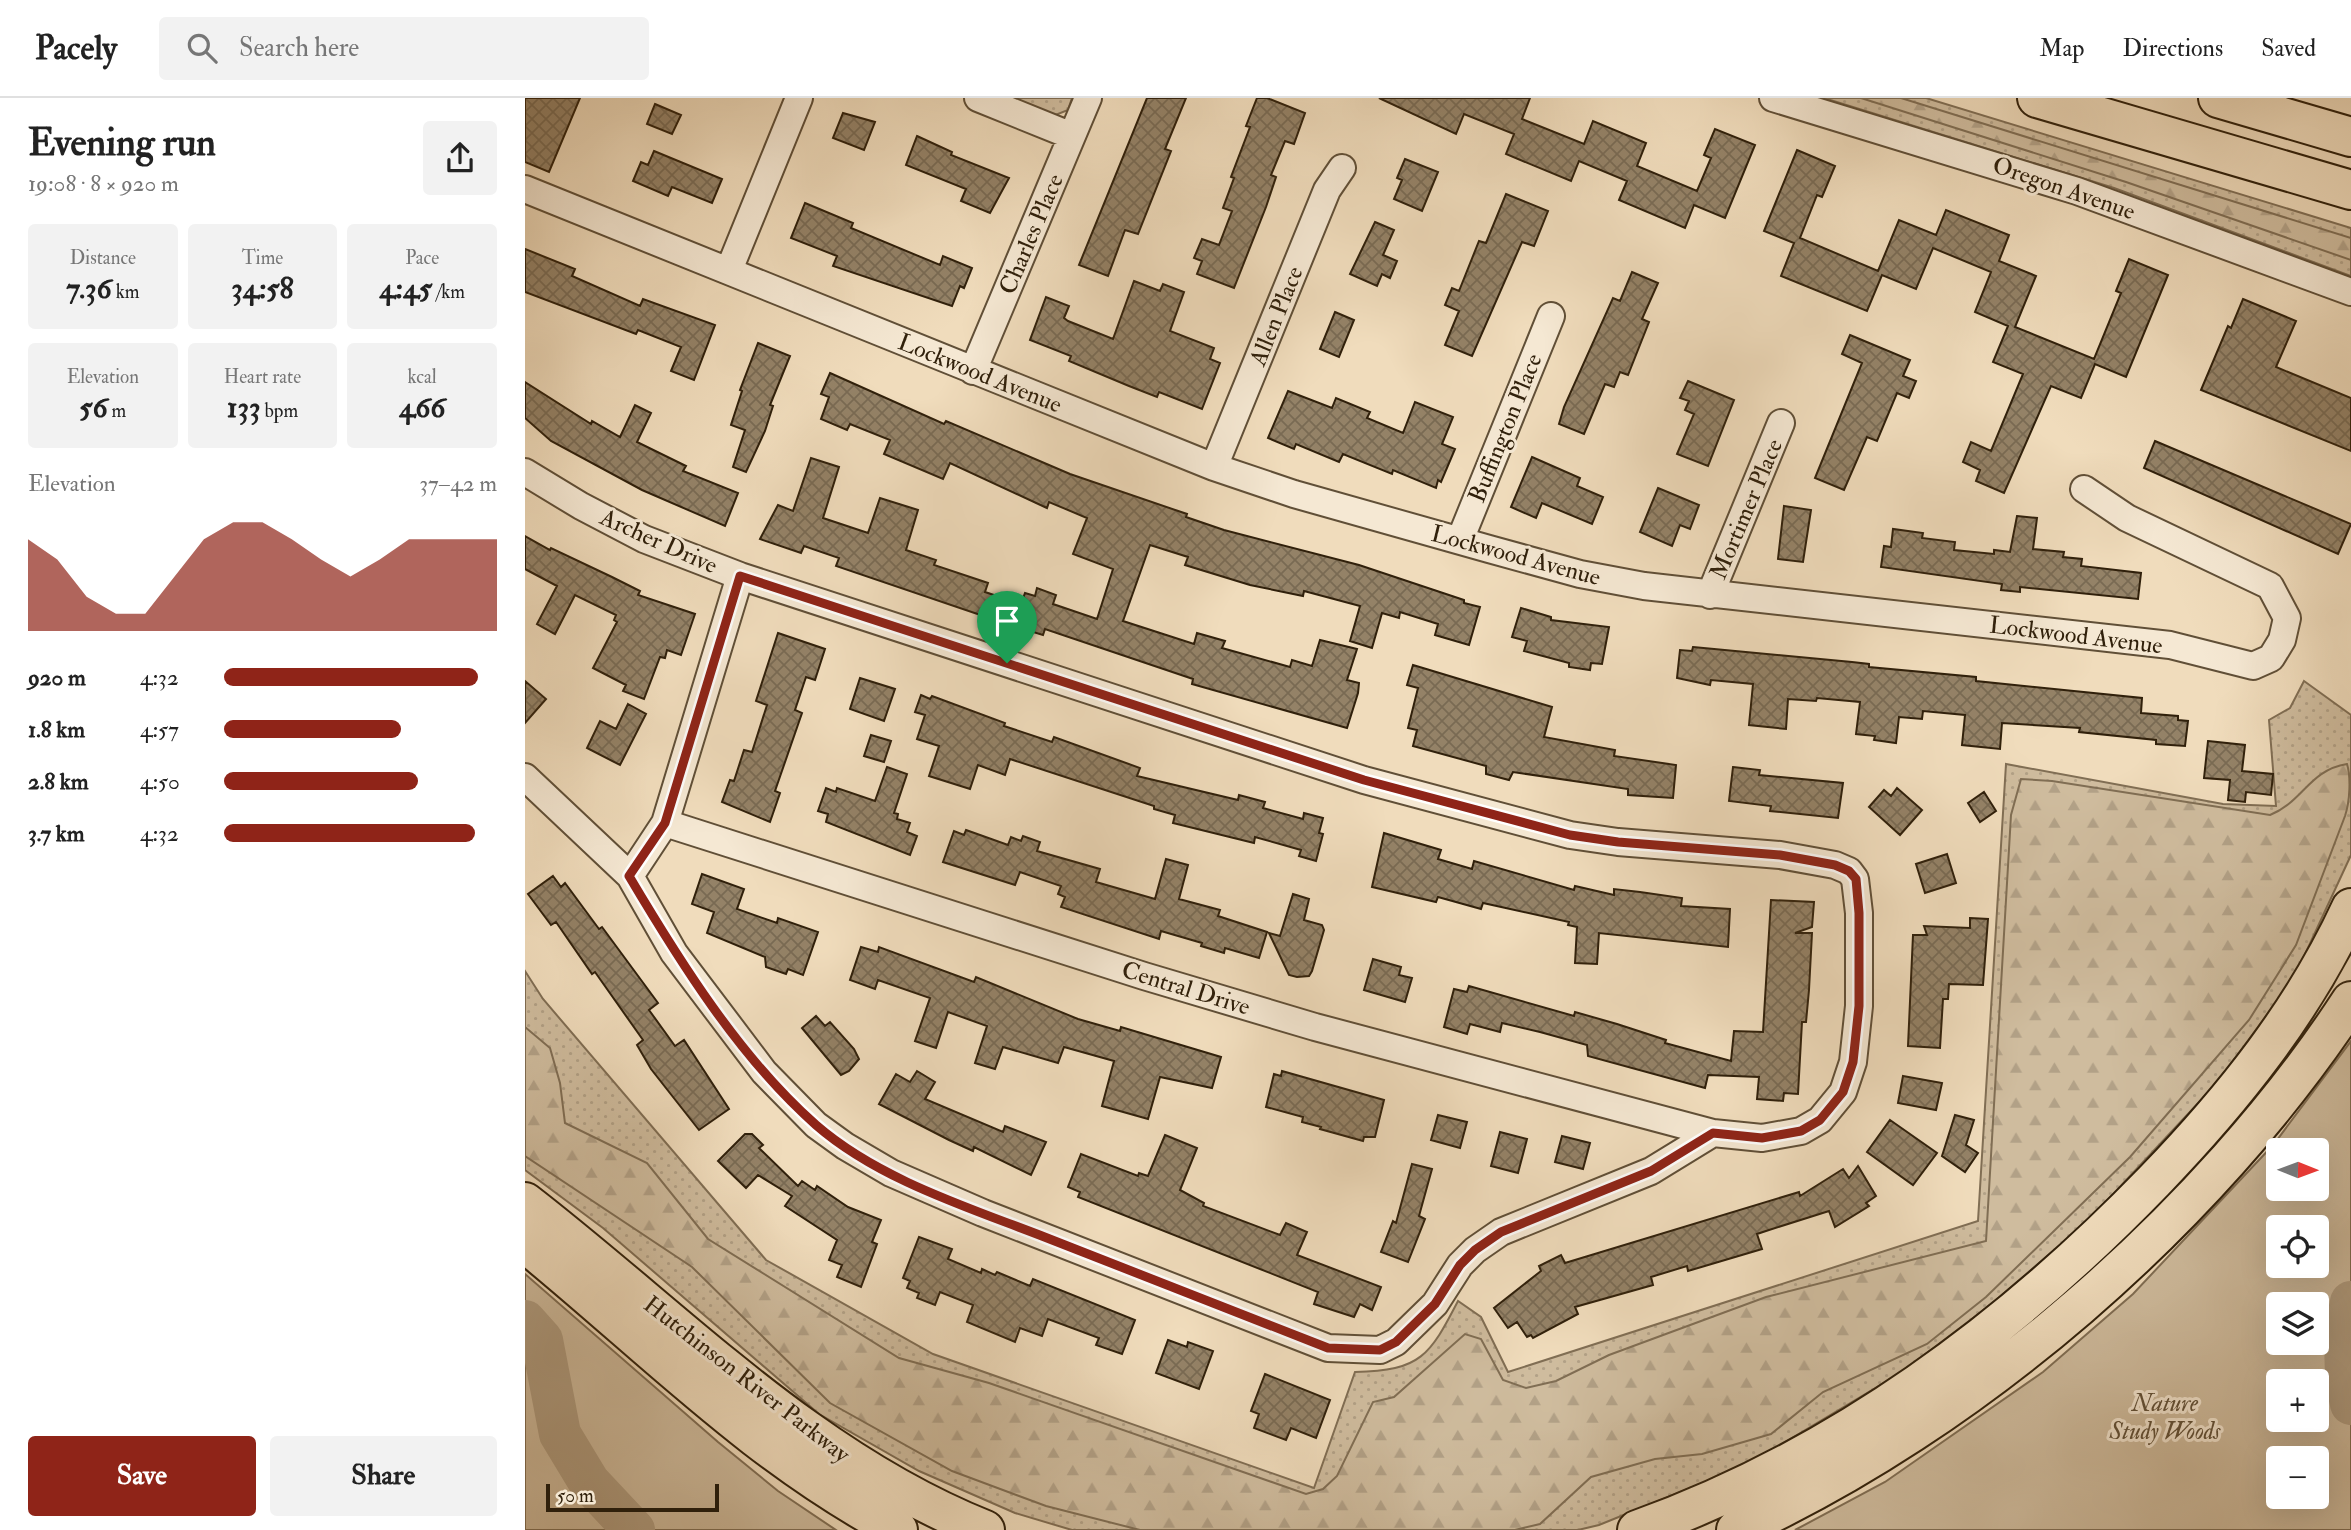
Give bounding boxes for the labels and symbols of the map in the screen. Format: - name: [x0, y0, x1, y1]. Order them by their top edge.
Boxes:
- street label: Oregon Avenue: [1988, 150, 2139, 227]
- street label: Charles Place: [992, 169, 1071, 299]
- street label: Allen Place: [1242, 262, 1310, 371]
- street label: Lockwood Avenue: [893, 326, 1066, 420]
- street label: Buffington Place: [1461, 349, 1549, 507]
- street label: Mortimer Place: [1703, 434, 1790, 584]
- street label: Archer Drive: [594, 501, 722, 581]
- street label: Lockwood Avenue: [1428, 518, 1604, 593]
- pin: [977, 591, 1037, 663]
- street label: Lockwood Avenue: [1988, 610, 2164, 661]
- street label: Central Drive: [1118, 954, 1254, 1023]
- north arrow: [2266, 1138, 2329, 1200]
- street label: Hutchinson River Parkway: [637, 1289, 857, 1470]
- park label: Nature Study Woods: [2109, 1388, 2221, 1447]
- scale bar: [546, 1481, 719, 1513]

